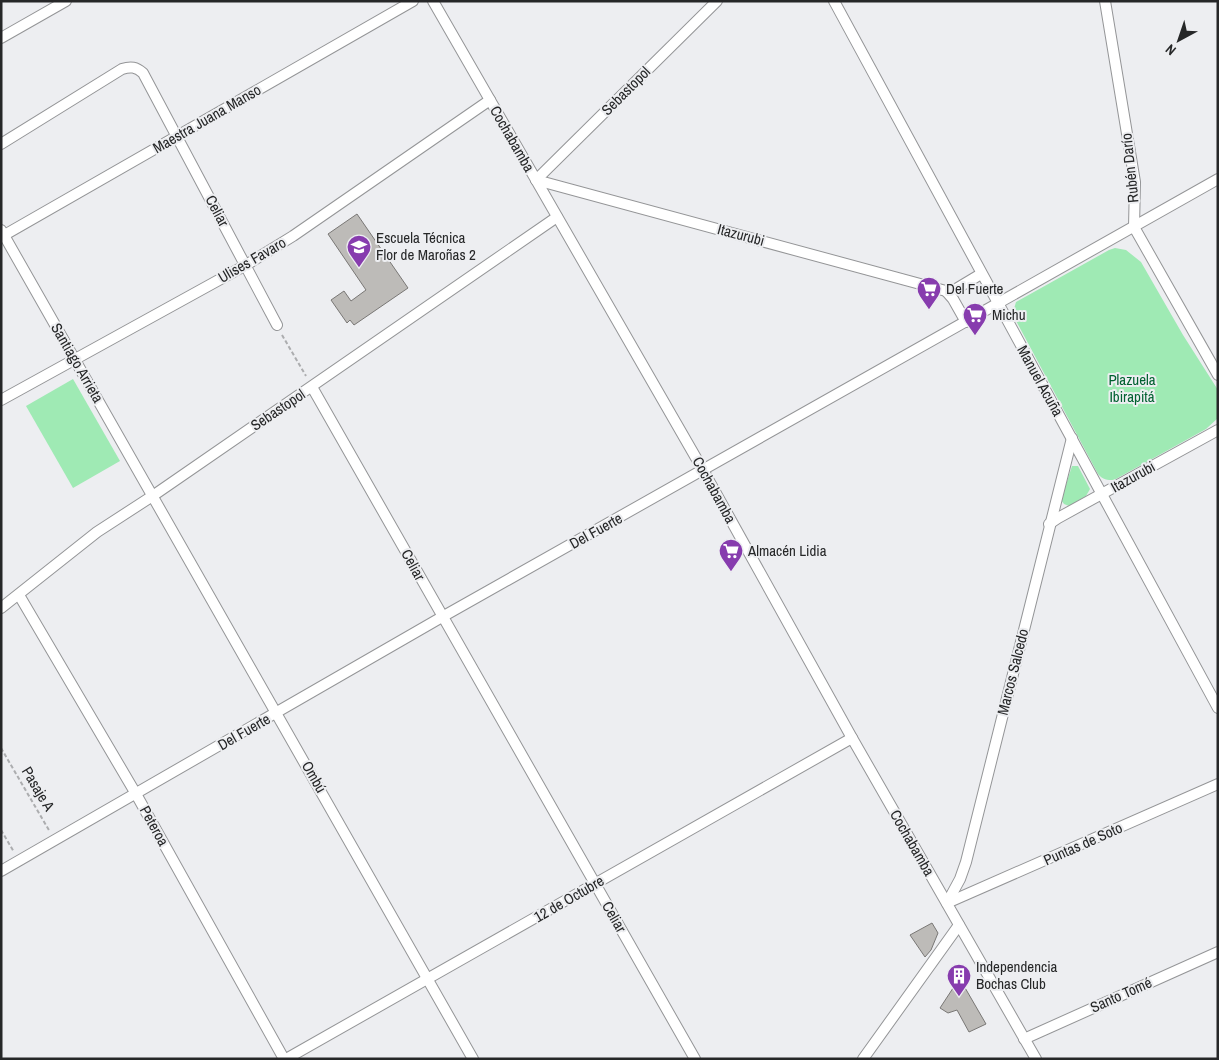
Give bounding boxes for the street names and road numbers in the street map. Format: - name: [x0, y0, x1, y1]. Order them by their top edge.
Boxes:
- street label: Sebastopol: [596, 61, 655, 120]
- street label: Maestra Juana Manso: [149, 79, 265, 158]
- street label: Cochabamba: [485, 102, 540, 176]
- street label: Rubén Darío: [1115, 132, 1144, 204]
- street label: Celiar: [200, 191, 234, 230]
- street label: Itazurubi: [715, 218, 767, 251]
- street label: Ulises Favaro: [214, 232, 290, 287]
- street label: Santiago Arrieta: [46, 319, 109, 407]
- street label: Manuel Acuña: [1012, 342, 1069, 420]
- street label: Sebastopol: [246, 384, 309, 435]
- street label: Cochabamba: [688, 453, 741, 527]
- street label: Itazurubi: [1107, 456, 1159, 497]
- street label: Del Fuerte: [566, 507, 626, 554]
- street label: Celiar: [396, 545, 431, 584]
- street label: Marcos Salcedo: [992, 626, 1033, 717]
- street label: Del Fuerte: [214, 708, 274, 755]
- street label: Ombú: [297, 757, 332, 797]
- street label: Pasaje A: [17, 763, 60, 816]
- street label: Peteroa: [135, 802, 174, 850]
- street label: Cochabamba: [885, 806, 940, 880]
- street label: Puntas de Soto: [1040, 817, 1126, 870]
- street label: 12 de Octubre: [530, 870, 608, 927]
- street label: Celiar: [597, 897, 632, 936]
- street label: Santo Tomé: [1087, 972, 1155, 1017]

